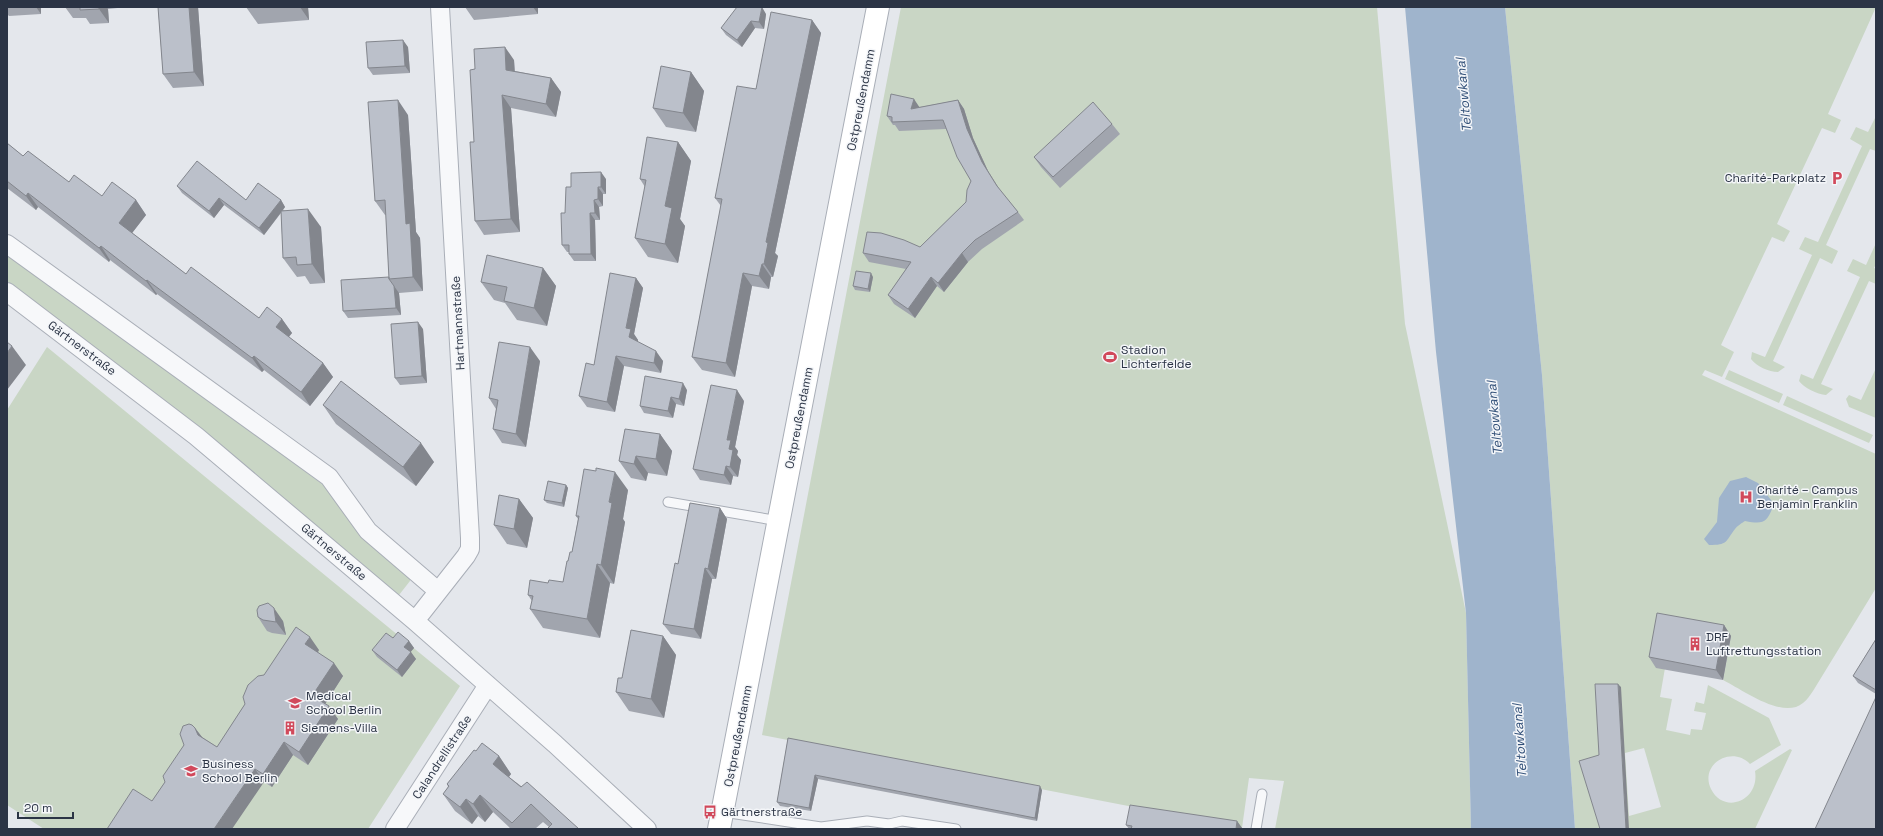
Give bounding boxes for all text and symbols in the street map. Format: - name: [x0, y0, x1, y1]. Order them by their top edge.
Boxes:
- street label: Ostpreußendamm: [843, 48, 879, 152]
- water label: Teltowkanal: [1452, 55, 1475, 133]
- place label: Charité-Parkplatz: [1725, 170, 1826, 186]
- parking icon: Charité-Parkplatz: [1829, 170, 1845, 186]
- street label: Hartmannstraße: [448, 275, 468, 371]
- street label: Gärtnerstraße: [45, 317, 119, 379]
- place label: Stadion Lichterfelde: [1121, 342, 1192, 372]
- sports icon: Stadion Lichterfelde: [1102, 349, 1118, 365]
- street label: Ostpreußendamm: [781, 366, 817, 470]
- water label: Teltowkanal: [1483, 378, 1506, 456]
- place label: Charité – Campus Benjamin Franklin: [1757, 482, 1858, 512]
- hospital icon: Charité – Campus Benjamin Franklin: [1738, 489, 1754, 505]
- street label: Gärtnerstraße: [298, 520, 370, 584]
- place label: DRF Luftrettungsstation: [1706, 629, 1821, 659]
- building icon: DRF Luftrettungsstation: [1687, 636, 1703, 652]
- street label: Ostpreußendamm: [720, 684, 756, 788]
- place label: Medical School Berlin: [306, 688, 382, 718]
- school or university icon: Medical School Berlin: [287, 695, 303, 711]
- water label: Teltowkanal: [1508, 702, 1531, 779]
- street label: Calandrellistraße: [409, 712, 475, 802]
- building icon: Siemens-Villa: [282, 720, 298, 736]
- place label: Siemens-Villa: [301, 720, 378, 736]
- place label: Business School Berlin: [202, 756, 278, 786]
- school or university icon: Business School Berlin: [183, 763, 199, 779]
- scale bar: [18, 794, 73, 820]
- text: 20 m: [24, 800, 52, 816]
- bus stop icon: Gärtnerstraße: [702, 804, 718, 820]
- place label: Gärtnerstraße: [721, 804, 802, 820]

